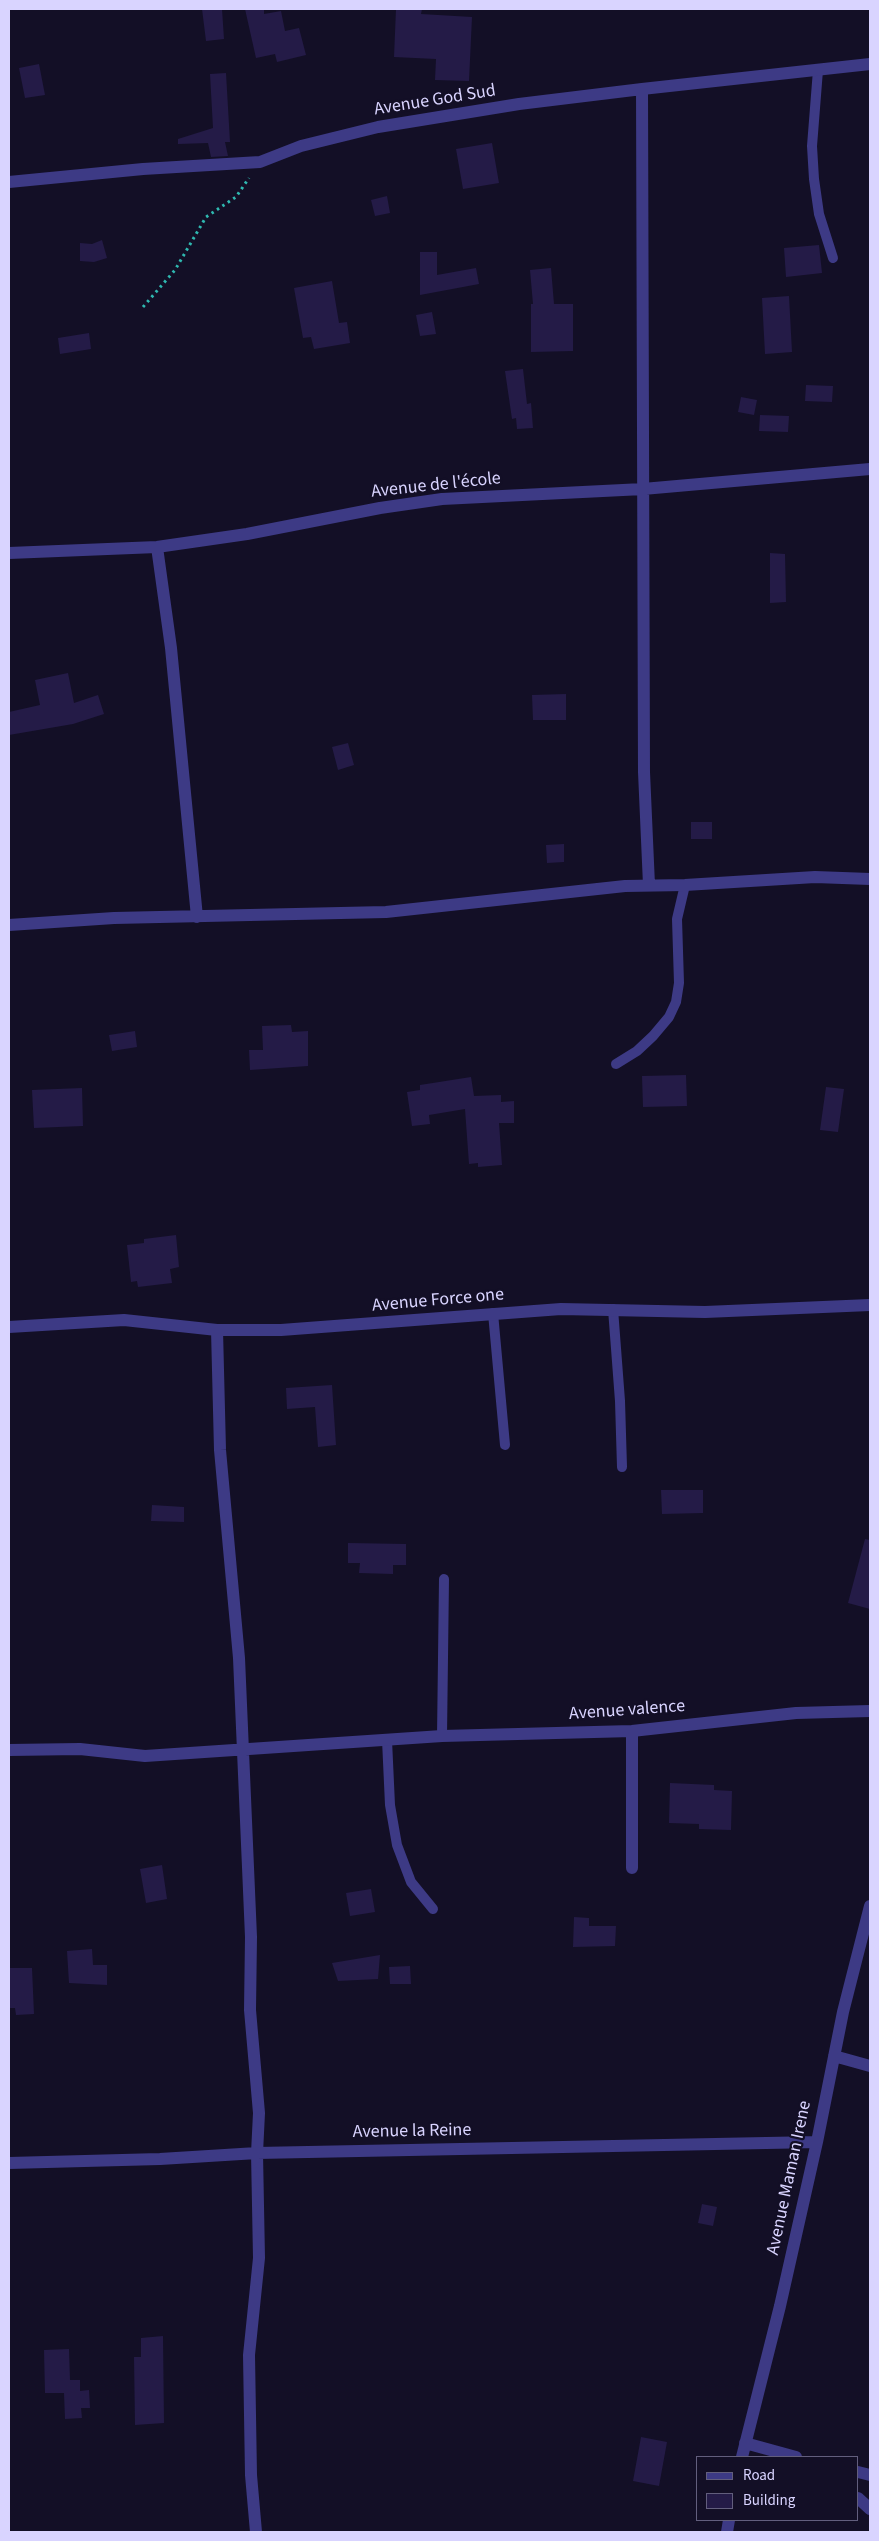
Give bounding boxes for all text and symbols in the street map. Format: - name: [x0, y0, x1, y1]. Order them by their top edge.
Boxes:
- street label: Avenue God Sud: [373, 81, 497, 121]
- street label: Avenue de l'école: [370, 468, 502, 504]
- street label: Avenue Force one: [371, 1284, 505, 1318]
- street label: Avenue valence: [568, 1696, 686, 1726]
- street label: Avenue Maman Irene: [763, 2099, 817, 2257]
- street label: Avenue la Reine: [353, 2120, 471, 2144]
- legend: [696, 2456, 859, 2521]
- text: Road: [743, 2465, 775, 2486]
- text: Building: [743, 2490, 795, 2511]

